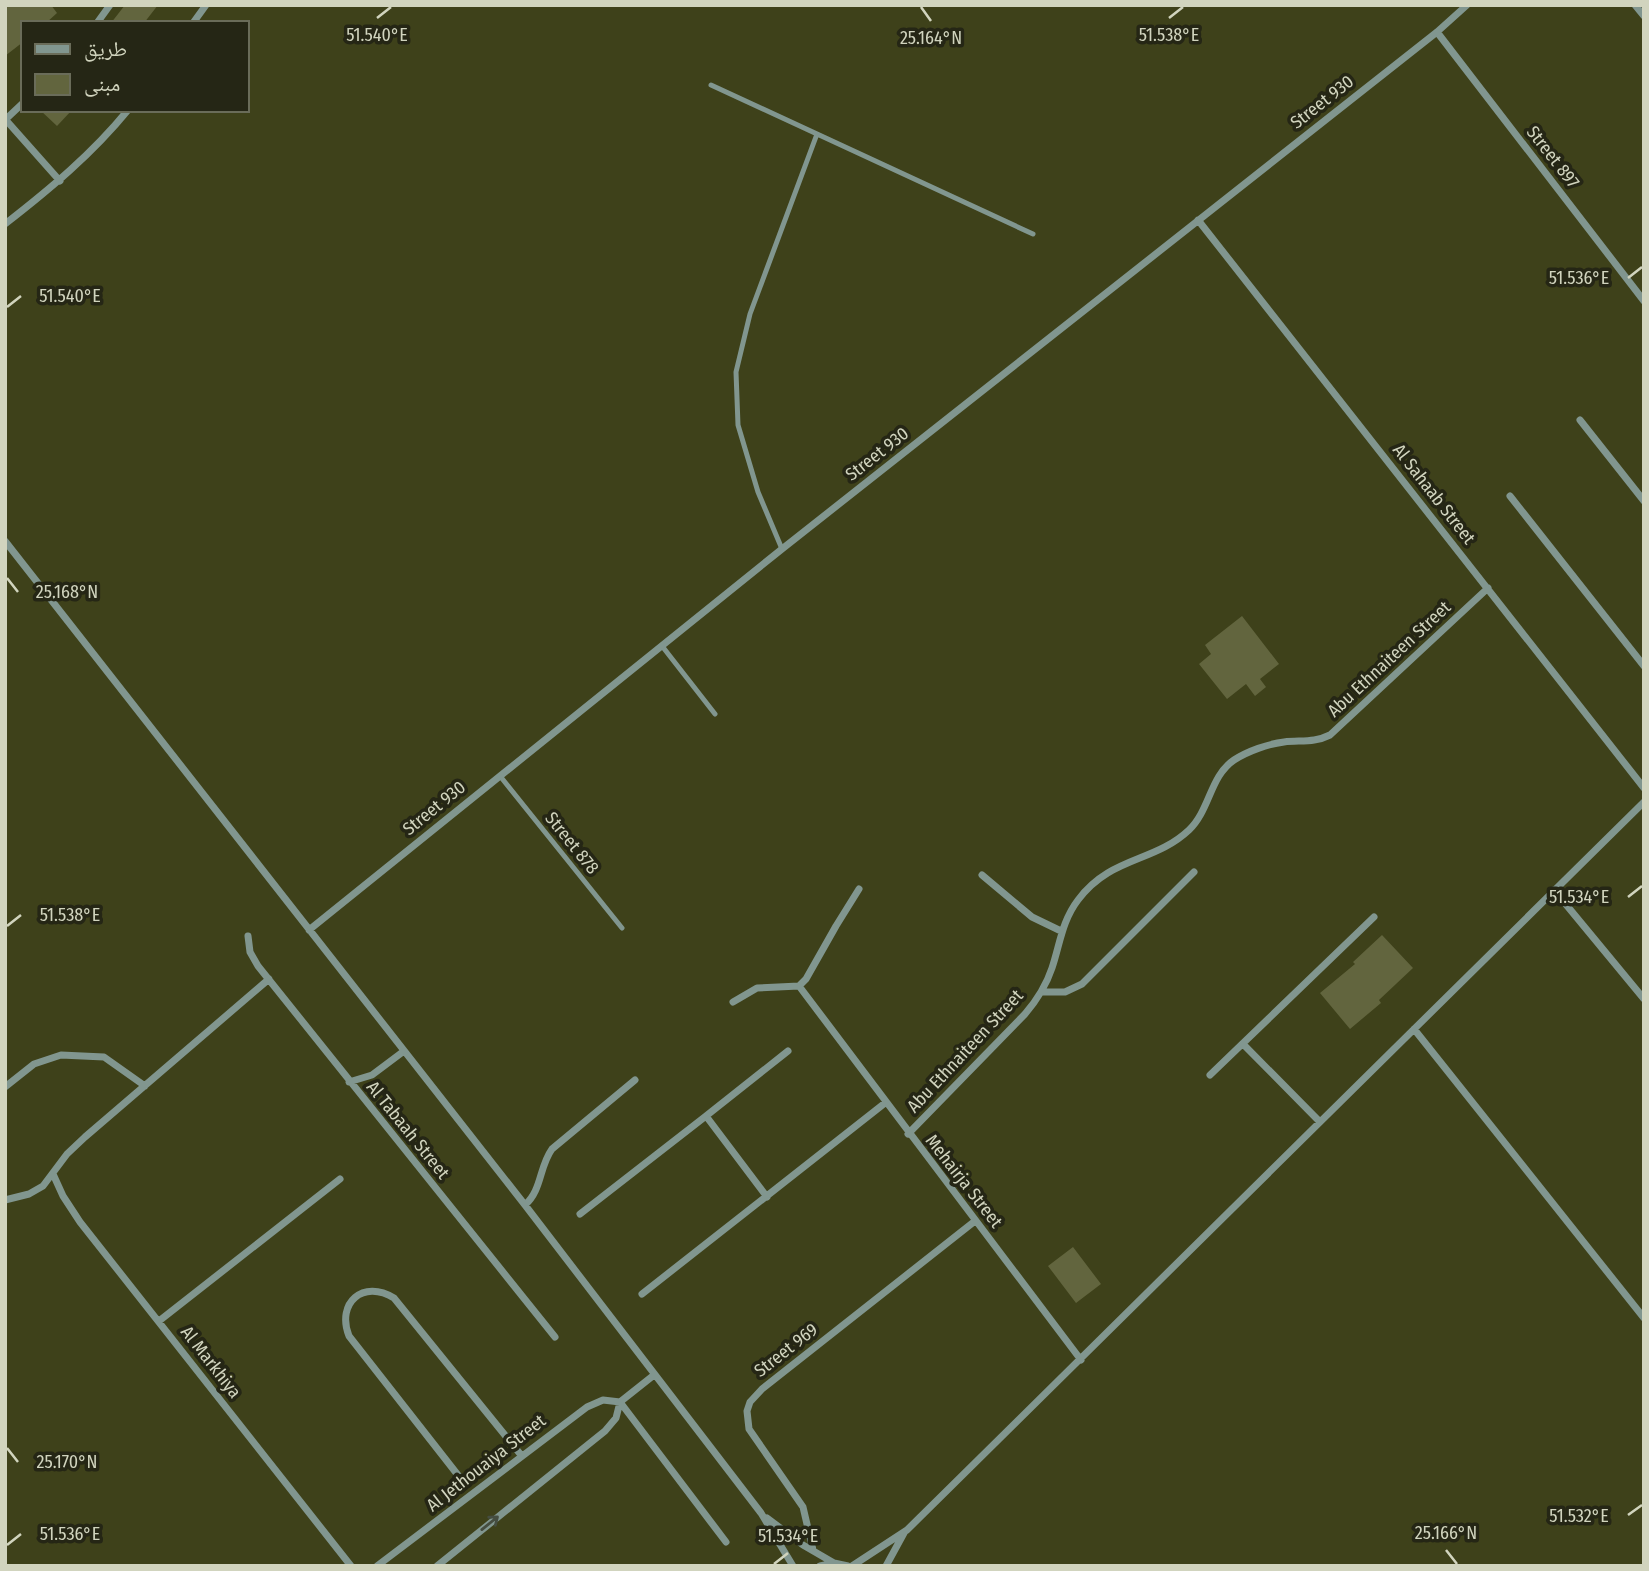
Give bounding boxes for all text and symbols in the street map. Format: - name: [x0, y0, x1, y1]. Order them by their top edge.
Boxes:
- legend: [21, 21, 248, 112]
- text: 51.540°E: [346, 24, 408, 46]
- text: 51.538°E: [1139, 24, 1199, 46]
- text: 25.164°N: [900, 27, 962, 49]
- text: طريق: [84, 36, 127, 62]
- street label: Street 930: [1286, 70, 1358, 134]
- text: مبنى: [84, 71, 120, 97]
- street label: Street 897: [1522, 121, 1584, 193]
- text: 51.536°E: [1549, 267, 1609, 289]
- text: 51.540°E: [39, 285, 101, 307]
- street label: Street 930: [841, 422, 913, 486]
- street label: Al Sahaab Street: [1388, 439, 1480, 549]
- text: 25.168°N: [36, 581, 98, 603]
- street label: Abu Ethnaiteen Street: [1323, 596, 1455, 722]
- street label: Street 930: [398, 776, 470, 840]
- street label: Street 878: [540, 808, 604, 878]
- text: 51.534°E: [1549, 886, 1609, 908]
- text: 51.538°E: [40, 904, 100, 926]
- street label: Abu Ethnaiteen Street: [902, 985, 1028, 1117]
- street label: Al Tabaah Street: [362, 1077, 454, 1183]
- street label: Mehairja Street: [921, 1130, 1007, 1232]
- street label: Street 969: [750, 1318, 822, 1382]
- street label: Al Markhiya: [176, 1322, 246, 1403]
- street label: Al Jethouaiya Street: [422, 1410, 550, 1516]
- text: 25.170°N: [36, 1451, 98, 1473]
- text: 51.532°E: [1549, 1505, 1609, 1527]
- one-way arrow: [480, 1516, 498, 1531]
- text: 25.166°N: [1415, 1522, 1477, 1544]
- text: 51.536°E: [40, 1523, 100, 1545]
- text: 51.534°E: [758, 1525, 818, 1547]

